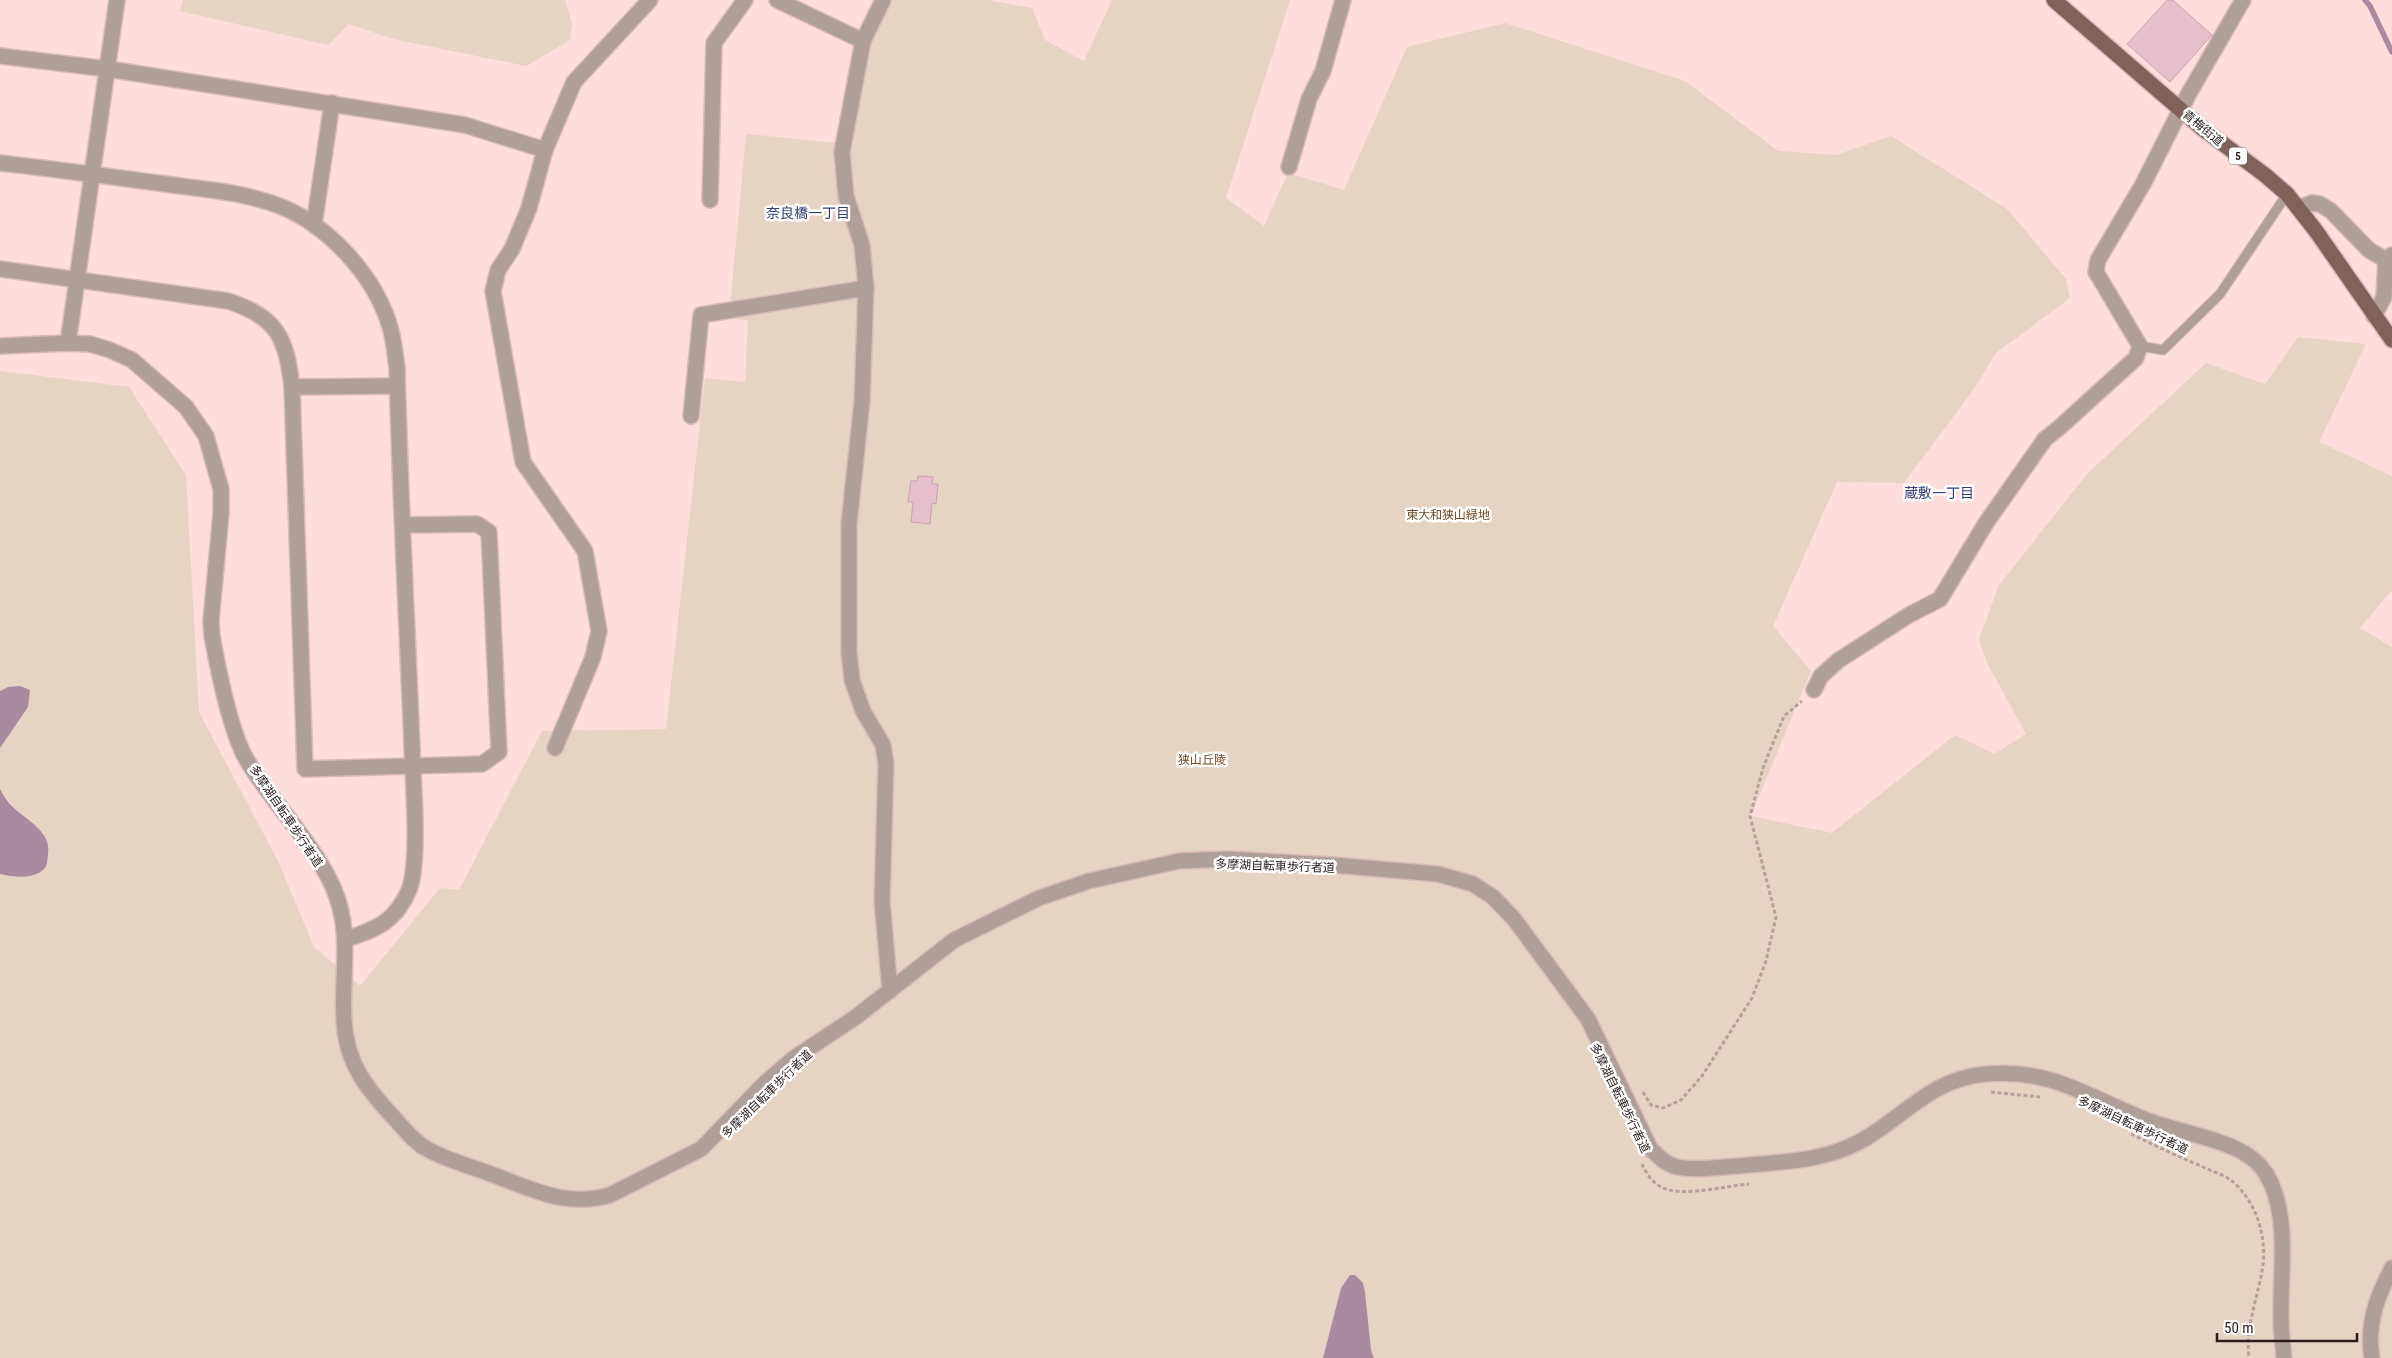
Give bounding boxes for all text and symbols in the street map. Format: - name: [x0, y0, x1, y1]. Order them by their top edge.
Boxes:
- street label: 青梅街道: [2180, 107, 2226, 149]
- road number: 5: [2229, 148, 2247, 164]
- district label: 奈良橋一丁目: [766, 205, 850, 221]
- district label: 蔵敷一丁目: [1904, 485, 1974, 501]
- park label: 東大和狭山緑地: [1406, 508, 1490, 522]
- park label: 狭山丘陵: [1178, 753, 1226, 767]
- street label: 多摩湖自転車歩行者道: [247, 762, 325, 870]
- street label: 多摩湖自転車歩行者道: [1215, 857, 1335, 875]
- street label: 多摩湖自転車歩行者道: [1587, 1041, 1653, 1155]
- street label: 多摩湖自転車歩行者道: [719, 1047, 815, 1141]
- street label: 多摩湖自転車歩行者道: [2076, 1093, 2190, 1157]
- scale bar: [2217, 1310, 2357, 1342]
- text: 50 m: [2224, 1319, 2254, 1337]

